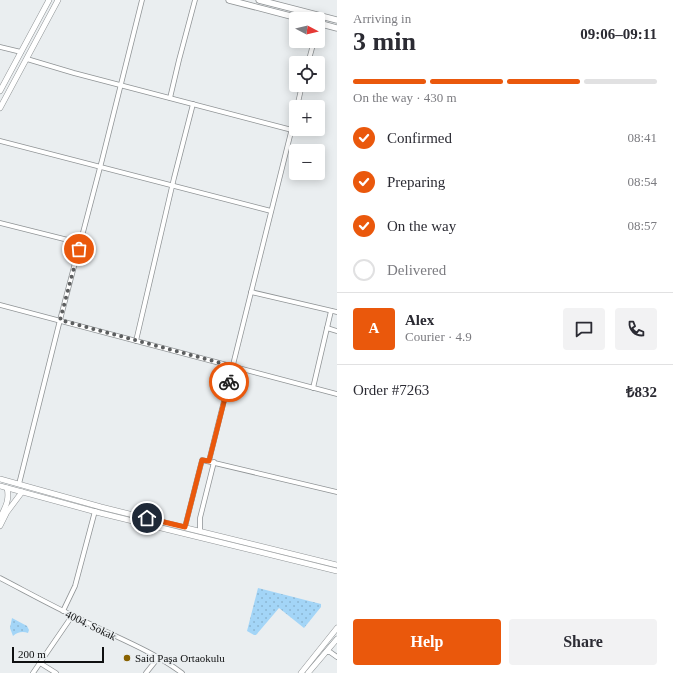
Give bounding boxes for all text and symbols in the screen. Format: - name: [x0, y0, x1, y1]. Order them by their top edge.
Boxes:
- text: Arriving in: [353, 11, 411, 26]
- north arrow: [289, 12, 325, 48]
- map controls: [289, 12, 325, 180]
- text: 09:06–09:11: [580, 26, 657, 42]
- text: 3 min: [353, 27, 416, 56]
- button: locate: [289, 56, 325, 92]
- text: On the way · 430 m: [353, 90, 457, 105]
- button: +: [289, 100, 325, 136]
- icon: check: [353, 127, 375, 149]
- text: Confirmed: [387, 130, 452, 146]
- text: 08:41: [627, 130, 657, 145]
- button: −: [289, 144, 325, 180]
- icon: check: [353, 171, 375, 193]
- text: Preparing: [387, 174, 445, 190]
- text: 08:54: [627, 174, 657, 189]
- icon: check: [353, 215, 375, 237]
- text: On the way: [387, 218, 456, 234]
- text: 08:57: [627, 218, 657, 233]
- pin: [62, 232, 96, 266]
- icon: bag: [68, 238, 90, 260]
- text: Delivered: [387, 262, 446, 278]
- button: chat: [563, 308, 605, 350]
- button: phone: [615, 308, 657, 350]
- text: Alex: [405, 312, 434, 328]
- text: A: [369, 320, 379, 336]
- text: Courier · 4.9: [405, 329, 472, 344]
- courier: [209, 362, 249, 402]
- icon: bike: [218, 371, 240, 393]
- text: Order #7263: [353, 382, 429, 398]
- text: ₺832: [626, 384, 657, 400]
- pin: [130, 501, 164, 535]
- icon: home: [136, 507, 158, 529]
- street label: 4004. Sokak: [64, 608, 119, 643]
- button: Help: [353, 619, 501, 665]
- button: Share: [509, 619, 657, 665]
- scale bar: [12, 645, 104, 664]
- text: 200 m: [18, 648, 46, 660]
- place label: Said Paşa Ortaokulu: [135, 652, 225, 664]
- marker: Said Paşa Ortaokulu: [122, 653, 132, 663]

